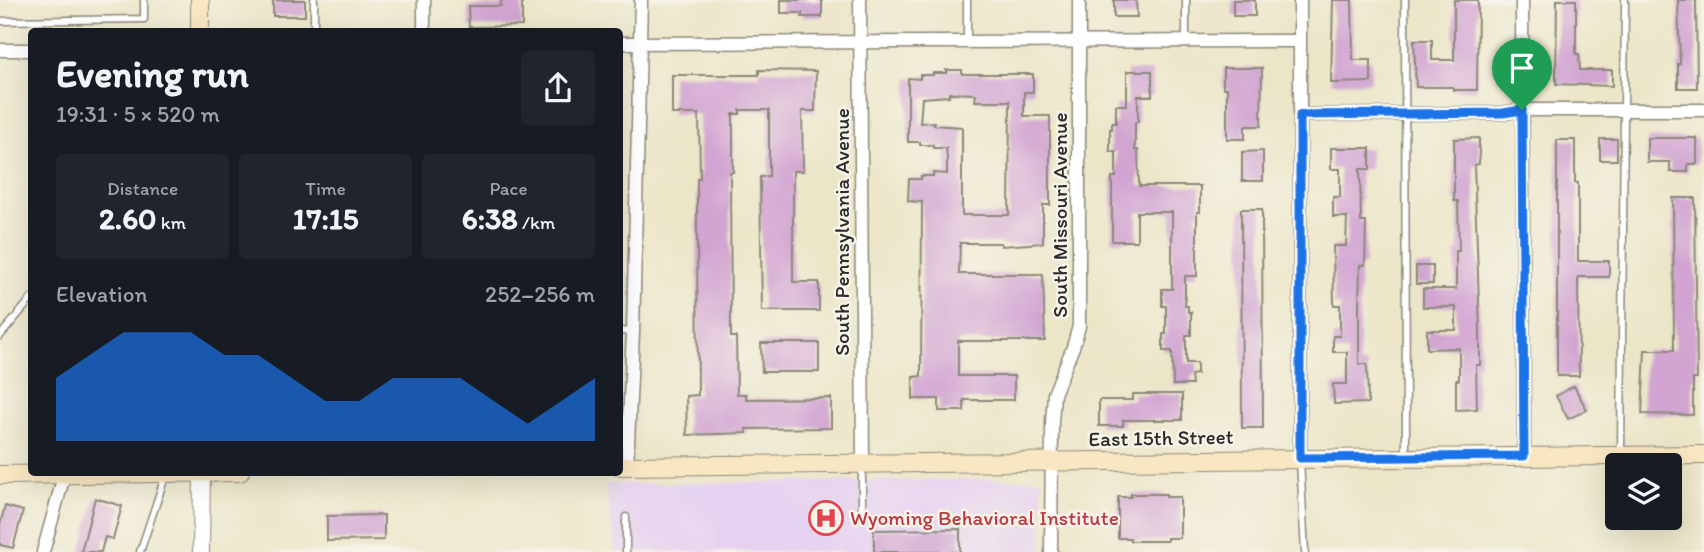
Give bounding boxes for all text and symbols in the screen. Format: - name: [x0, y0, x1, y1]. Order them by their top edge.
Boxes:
- pin: [1492, 38, 1552, 110]
- icon: arrive: [1503, 49, 1541, 87]
- text: Evening run: [56, 51, 249, 97]
- button: share: [521, 51, 595, 125]
- text: 19:31 · 5 × 520 m: [56, 100, 220, 128]
- street label: South Pennsylvania Avenue: [829, 108, 854, 356]
- street label: South Missouri Avenue: [1047, 112, 1072, 318]
- text: Distance: [107, 177, 178, 200]
- text: Time: [305, 177, 346, 200]
- text: Pace: [489, 177, 528, 200]
- text: 2.60: [99, 200, 157, 237]
- text: 17:15: [293, 200, 358, 237]
- text: 6:38: [462, 200, 518, 237]
- text: km: [157, 211, 186, 234]
- text: /km: [518, 211, 555, 234]
- text: Elevation: [56, 280, 147, 308]
- text: 252–256 m: [485, 280, 595, 308]
- street label: East 15th Street: [1088, 424, 1234, 451]
- map controls: [1605, 453, 1682, 530]
- button: layers: [1605, 453, 1682, 530]
- hospital icon: Wyoming Behavioral Institute: [807, 499, 845, 537]
- place label: Wyoming Behavioral Institute: [850, 505, 1119, 530]

